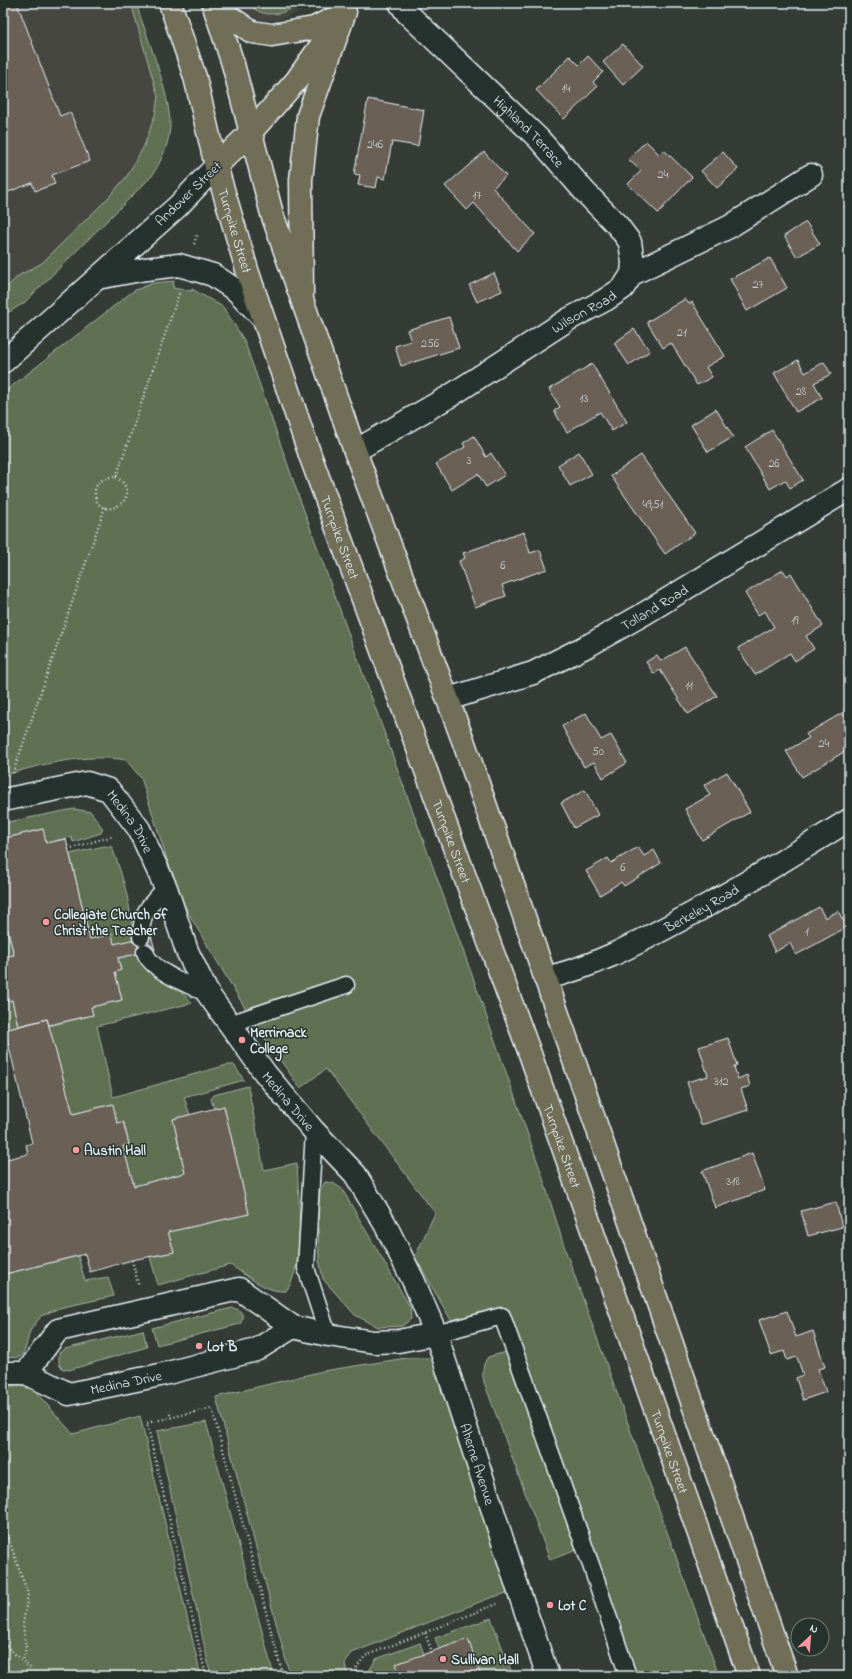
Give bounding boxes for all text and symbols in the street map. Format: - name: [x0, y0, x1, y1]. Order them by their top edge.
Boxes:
- house number: 14: [562, 80, 570, 98]
- street label: Highland Terrace: [487, 91, 569, 173]
- house number: 246: [367, 136, 384, 154]
- street label: Andover Street: [151, 156, 227, 231]
- house number: 24: [658, 166, 669, 184]
- street label: Turnpike Street: [211, 186, 257, 276]
- house number: 17: [473, 187, 481, 205]
- house number: 27: [753, 276, 764, 294]
- street label: Wilson Road: [548, 286, 621, 340]
- house number: 21: [677, 324, 687, 342]
- house number: 256: [421, 335, 440, 353]
- house number: 28: [796, 383, 807, 401]
- house number: 13: [580, 390, 588, 408]
- house number: 3: [467, 452, 472, 470]
- house number: 26: [768, 455, 780, 473]
- street label: Turnpike Street: [314, 493, 364, 583]
- house number: 49;51: [643, 496, 664, 514]
- house number: 6: [500, 557, 506, 575]
- street label: Tolland Road: [617, 580, 693, 637]
- house number: 19: [791, 612, 799, 630]
- house number: 11: [685, 677, 693, 695]
- house number: 24: [819, 735, 830, 753]
- house number: 50: [592, 743, 604, 761]
- street label: Medina Drive: [101, 786, 158, 858]
- street label: Turnpike Street: [426, 797, 476, 887]
- house number: 6: [620, 859, 626, 877]
- street label: Berkeley Road: [660, 880, 744, 939]
- place label: Collegiate Church of Christ the Teacher: [54, 905, 168, 942]
- marker: Collegiate Church of Christ the Teacher: [41, 917, 51, 927]
- house number: 1: [805, 923, 809, 941]
- place label: Merrimack College: [250, 1023, 308, 1062]
- marker: Merrimack College: [237, 1035, 247, 1045]
- street label: Medina Drive: [256, 1067, 319, 1137]
- house number: 312: [714, 1073, 728, 1091]
- street label: Turnpike Street: [536, 1101, 586, 1192]
- place label: Austin Hall: [84, 1141, 146, 1162]
- marker: Austin Hall: [71, 1145, 81, 1155]
- house number: 318: [726, 1173, 740, 1191]
- place label: Lot B: [207, 1337, 238, 1358]
- marker: Lot B: [194, 1341, 204, 1351]
- street label: Medina Drive: [89, 1366, 165, 1401]
- street label: Turnpike Street: [644, 1407, 693, 1497]
- street label: Aherne Avenue: [453, 1421, 500, 1508]
- place label: Lot C: [558, 1596, 587, 1617]
- marker: Lot C: [545, 1600, 555, 1610]
- north arrow: [790, 1617, 830, 1657]
- text: N: [807, 1620, 821, 1638]
- place label: Sullivan Hall: [451, 1650, 520, 1671]
- marker: Sullivan Hall: [438, 1654, 448, 1664]

